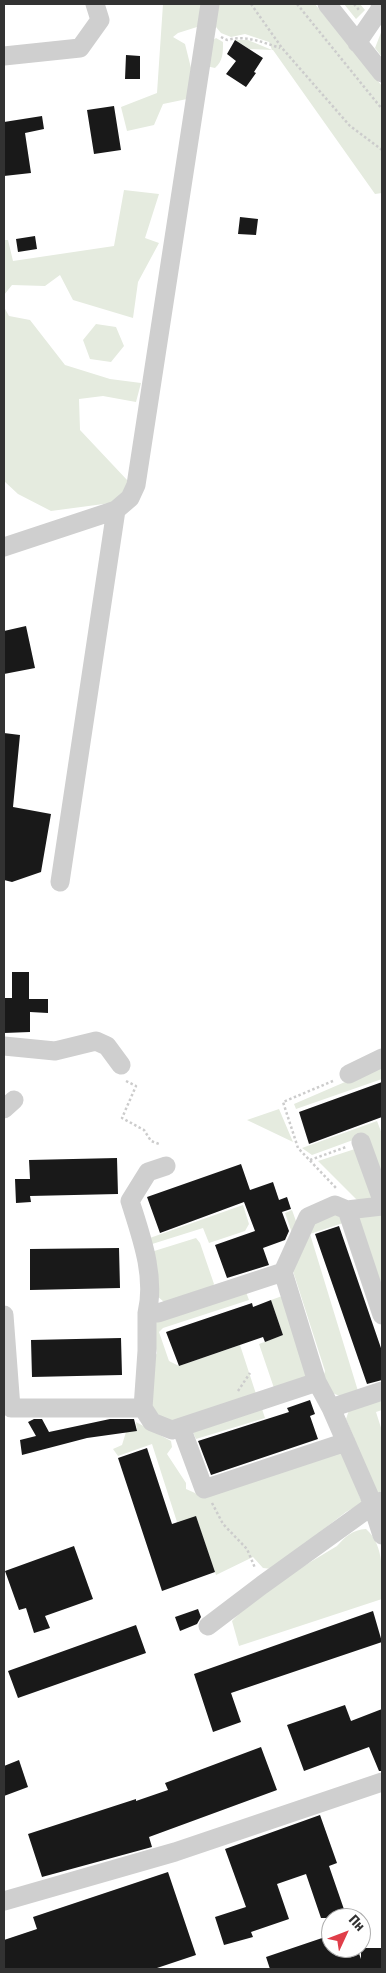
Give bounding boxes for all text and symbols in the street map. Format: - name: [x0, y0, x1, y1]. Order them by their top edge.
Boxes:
- north arrow: [321, 1908, 371, 1958]
- text: Пн: [345, 1912, 368, 1935]

